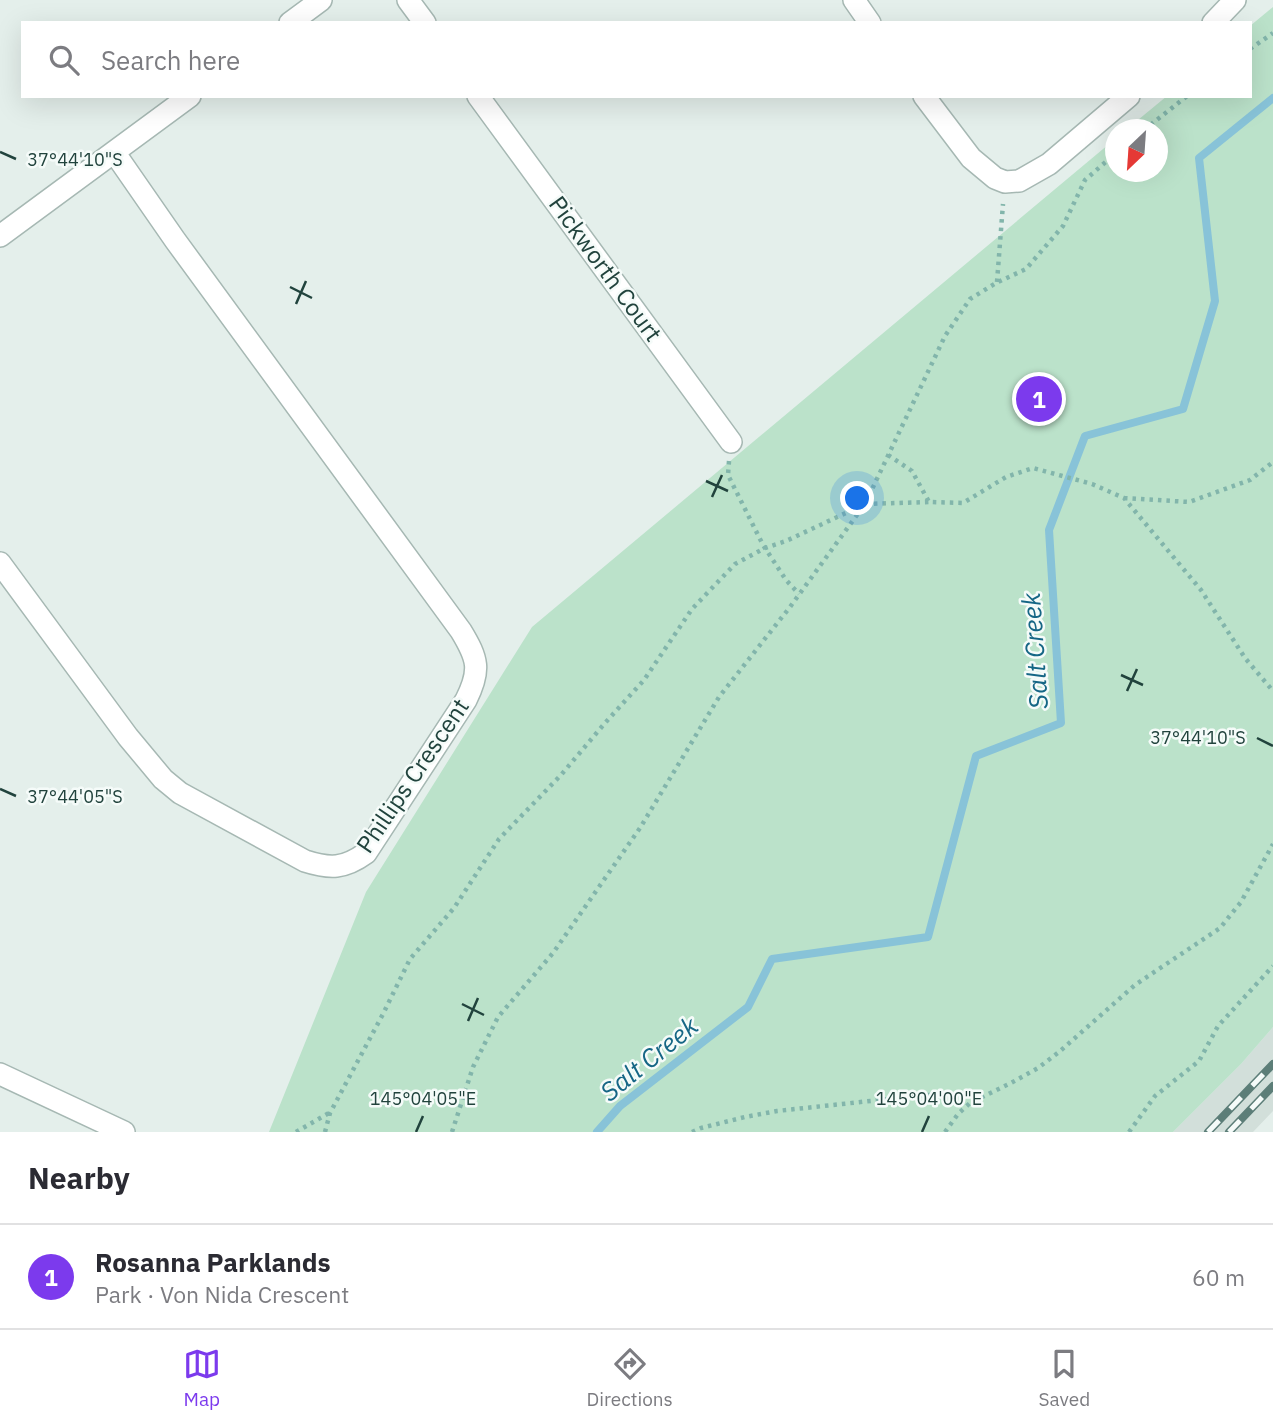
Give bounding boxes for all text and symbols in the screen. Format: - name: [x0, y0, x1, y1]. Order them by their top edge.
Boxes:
- search box: [21, 21, 1252, 98]
- icon: search: [45, 41, 83, 79]
- text: Search here: [101, 43, 240, 77]
- north arrow: [1105, 119, 1168, 182]
- text: 37°44'10"S: [27, 148, 123, 171]
- street label: Pickworth Court: [542, 189, 670, 348]
- pin: 1: [1016, 373, 1062, 425]
- your location: [840, 481, 874, 515]
- water label: Salt Creek: [1013, 591, 1055, 710]
- street label: Phillips Crescent: [349, 692, 476, 859]
- text: 37°44'10"S: [1150, 726, 1246, 749]
- text: 37°44'05"S: [27, 785, 123, 808]
- water label: Salt Creek: [592, 1008, 705, 1108]
- text: 145°04'05"E: [370, 1087, 476, 1110]
- text: 145°04'00"E: [876, 1087, 982, 1110]
- text: Nearby: [28, 1158, 130, 1197]
- text: Rosanna Parklands: [95, 1245, 331, 1279]
- text: 1: [44, 1262, 58, 1292]
- text: 60 m: [1192, 1262, 1245, 1292]
- text: Park · Von Nida Crescent: [95, 1279, 349, 1309]
- tab: Map: [183, 1345, 221, 1411]
- tab: Directions: [586, 1345, 673, 1411]
- tab: Saved: [1039, 1345, 1090, 1411]

